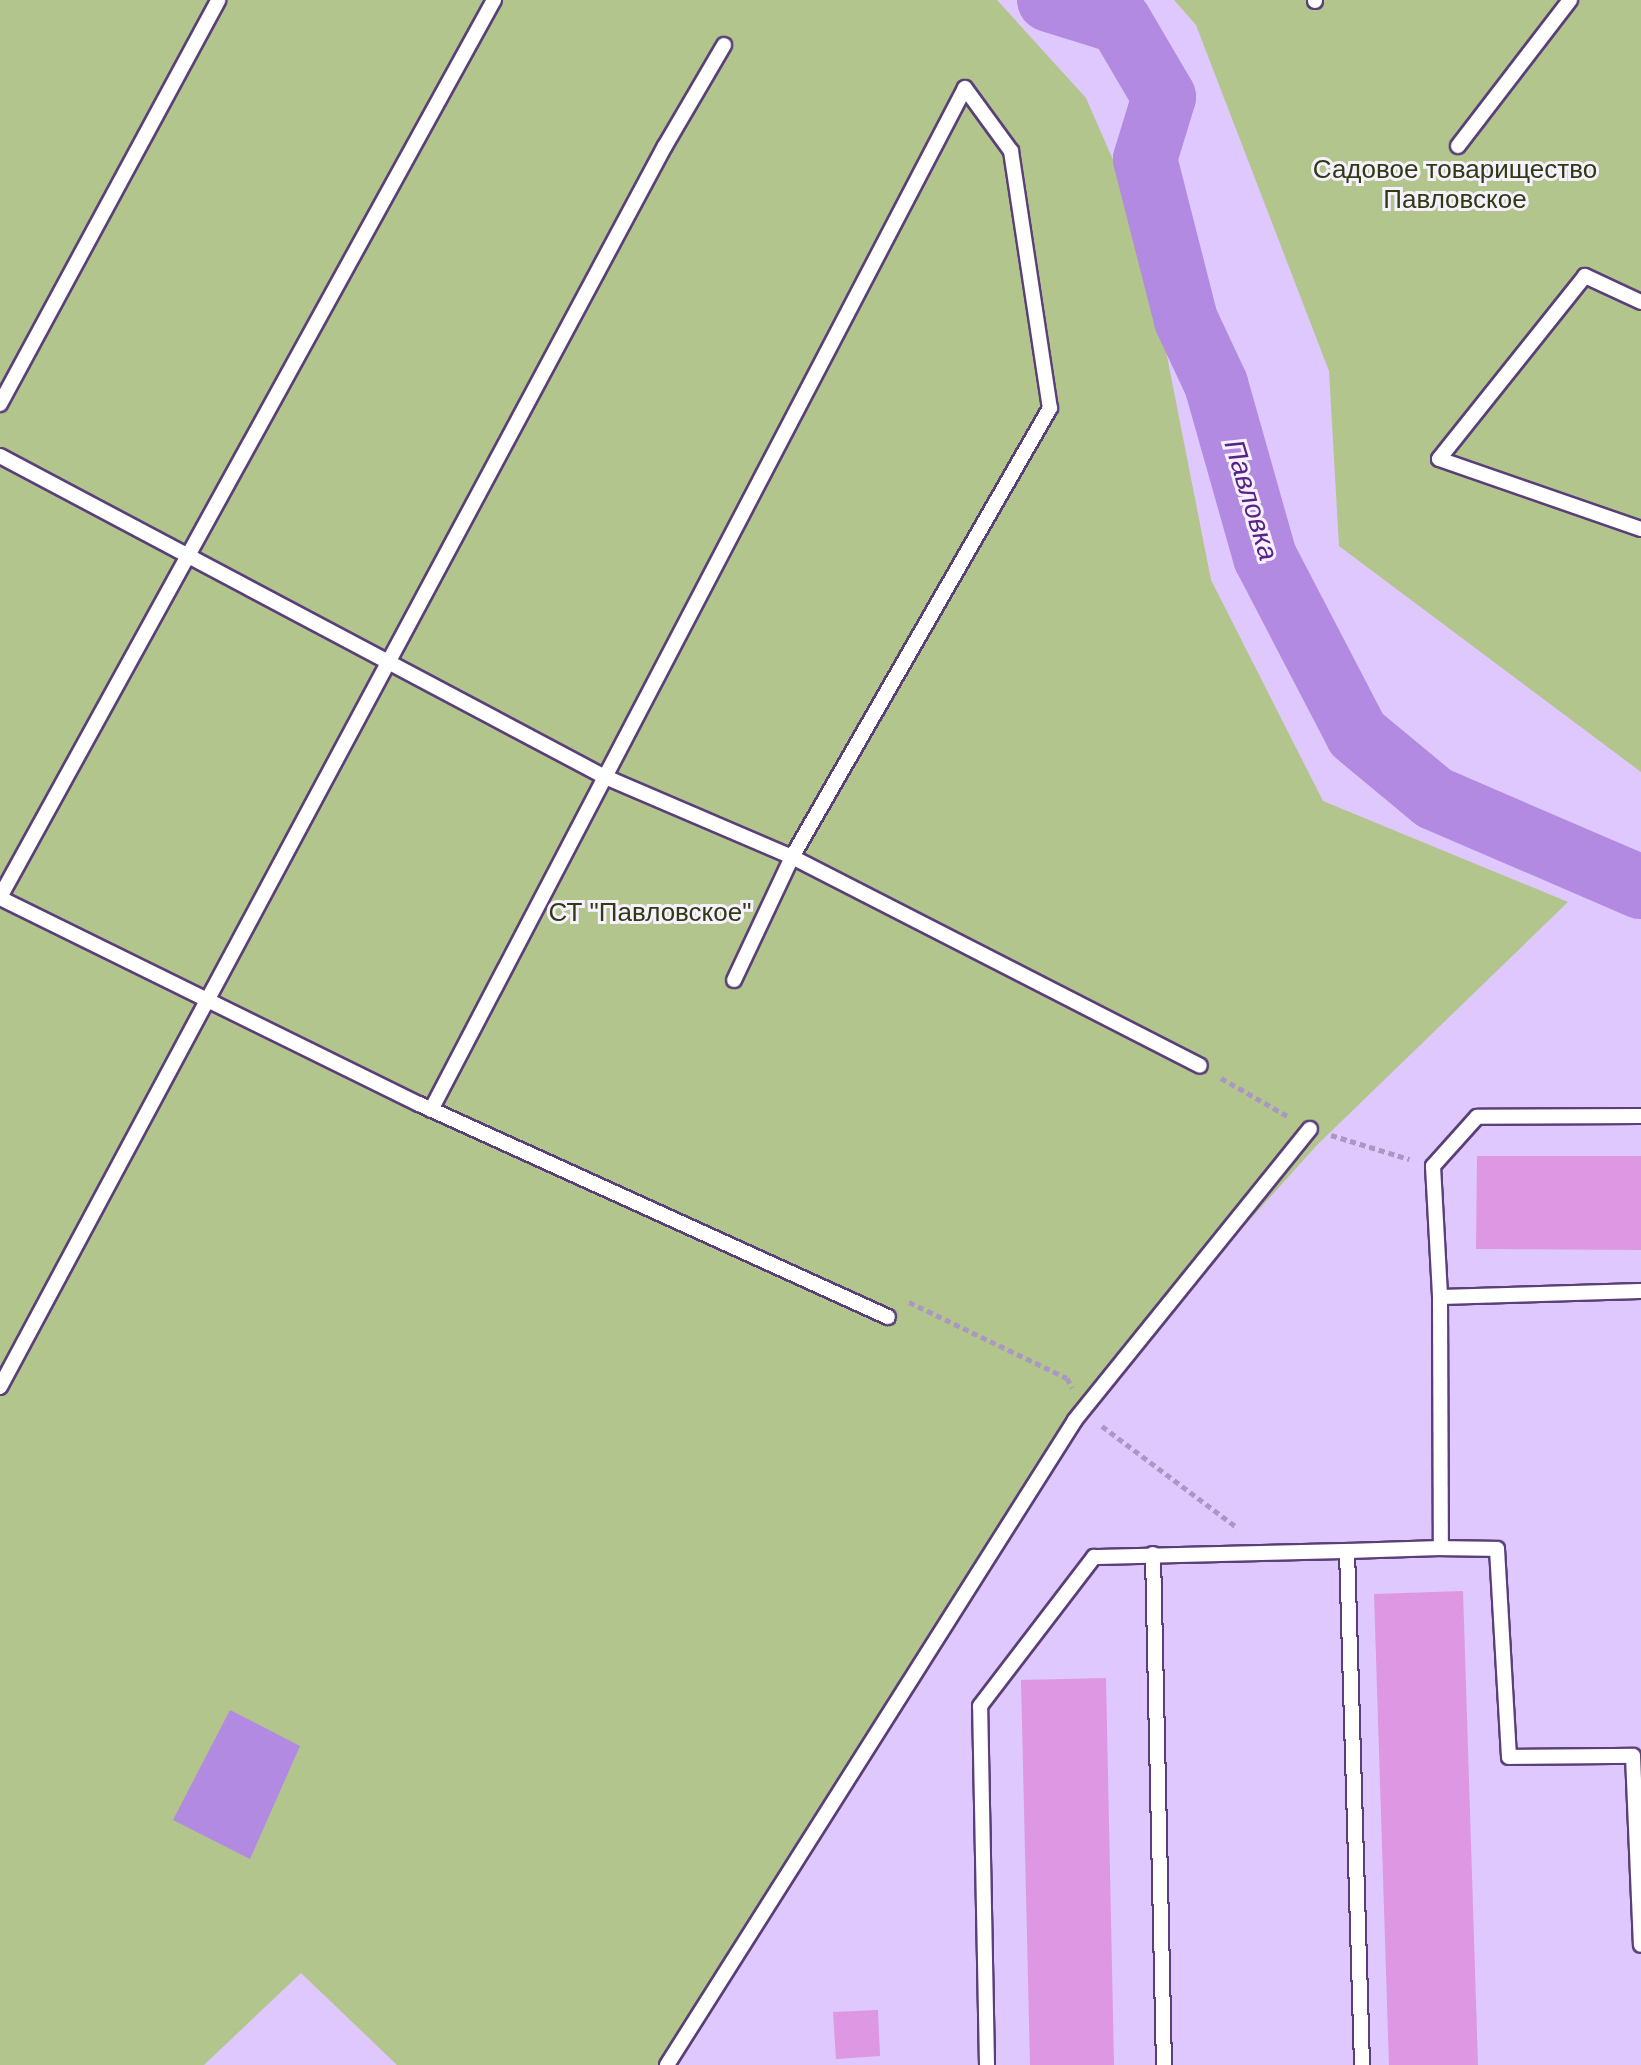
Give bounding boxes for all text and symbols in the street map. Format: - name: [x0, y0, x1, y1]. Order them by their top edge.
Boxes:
- park label: Садовое товарищество Павловское: [1313, 154, 1597, 216]
- water label: Павловка: [1217, 436, 1285, 564]
- park label: СТ "Павловское": [549, 897, 751, 929]

